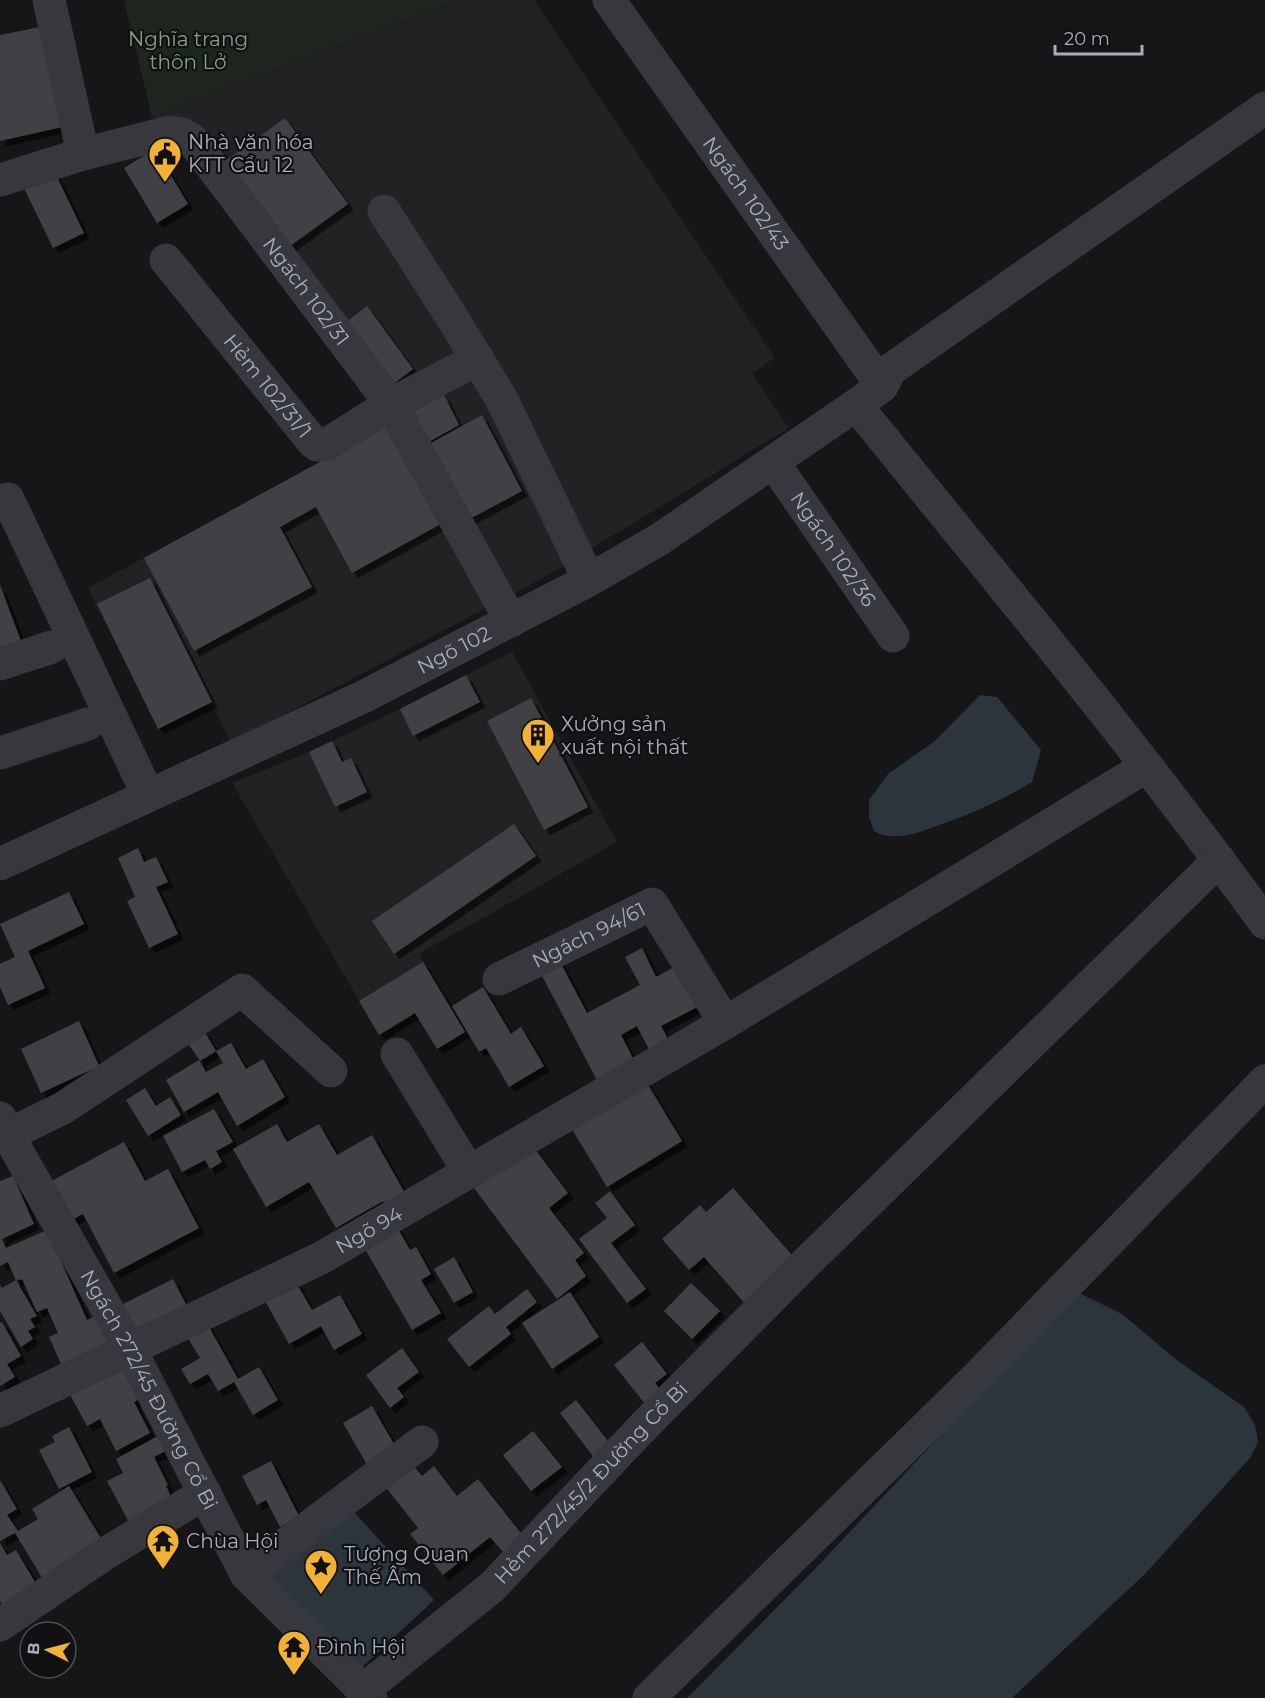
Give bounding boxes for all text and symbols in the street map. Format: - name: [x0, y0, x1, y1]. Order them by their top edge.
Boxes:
- scale bar: [1055, 18, 1142, 56]
- park label: Nghĩa trang thôn Lở: [128, 27, 248, 74]
- text: 20 m: [1064, 28, 1110, 50]
- place label: Nhà văn hóa KTT Cầu 12: [188, 130, 314, 177]
- street label: Ngách 102/43: [698, 132, 794, 255]
- public building icon: Nhà văn hóa KTT Cầu 12: [147, 136, 183, 183]
- street label: Ngách 102/31: [258, 233, 354, 350]
- street label: Hẻm 102/31/1: [219, 329, 317, 443]
- street label: Ngách 102/36: [785, 487, 881, 611]
- street label: Ngõ 102: [413, 621, 495, 679]
- place label: Xưởng sản xuất nội thất: [561, 712, 688, 759]
- building icon: Xưởng sản xuất nội thất: [520, 717, 556, 764]
- street label: Ngách 94/61: [528, 897, 649, 973]
- street label: Ngõ 94: [331, 1201, 407, 1259]
- street label: Ngách 272/45 Đường Cổ Bi: [75, 1265, 223, 1514]
- street label: Hẻm 272/45/2 Đường Cổ Bi: [489, 1377, 693, 1589]
- temple icon: Chùa Hội: [145, 1523, 181, 1570]
- place label: Chùa Hội: [186, 1529, 278, 1553]
- place label: Tượng Quan Thế Âm: [344, 1542, 469, 1589]
- place icon: Tượng Quan Thế Âm: [303, 1548, 339, 1595]
- north arrow: [18, 1620, 78, 1680]
- temple icon: Đình Hội: [276, 1629, 312, 1676]
- place label: Đình Hội: [317, 1635, 405, 1659]
- text: B: [23, 1641, 44, 1656]

